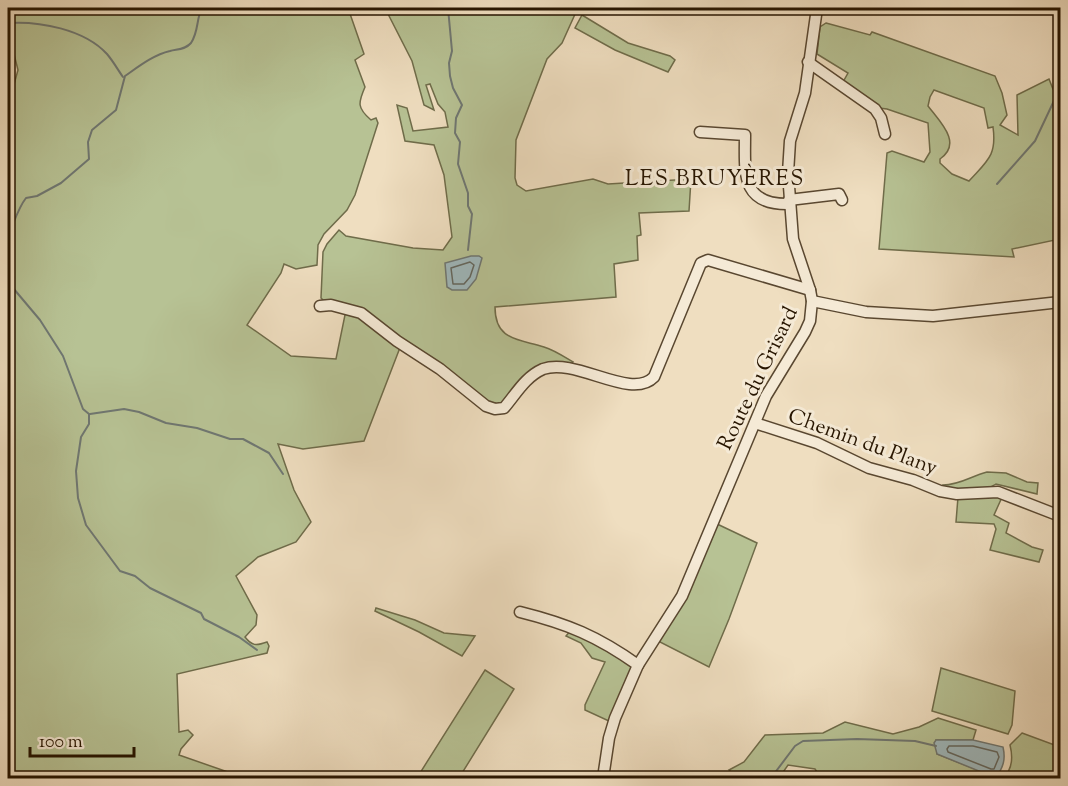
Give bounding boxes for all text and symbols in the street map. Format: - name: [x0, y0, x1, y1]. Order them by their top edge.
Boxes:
- district label: LES BRUYÈRES: [625, 163, 805, 196]
- street label: Route du Grisard: [711, 302, 807, 456]
- street label: Chemin du Plany: [783, 402, 942, 484]
- scale bar: [30, 720, 134, 758]
- text: 100 m: [39, 730, 83, 756]

